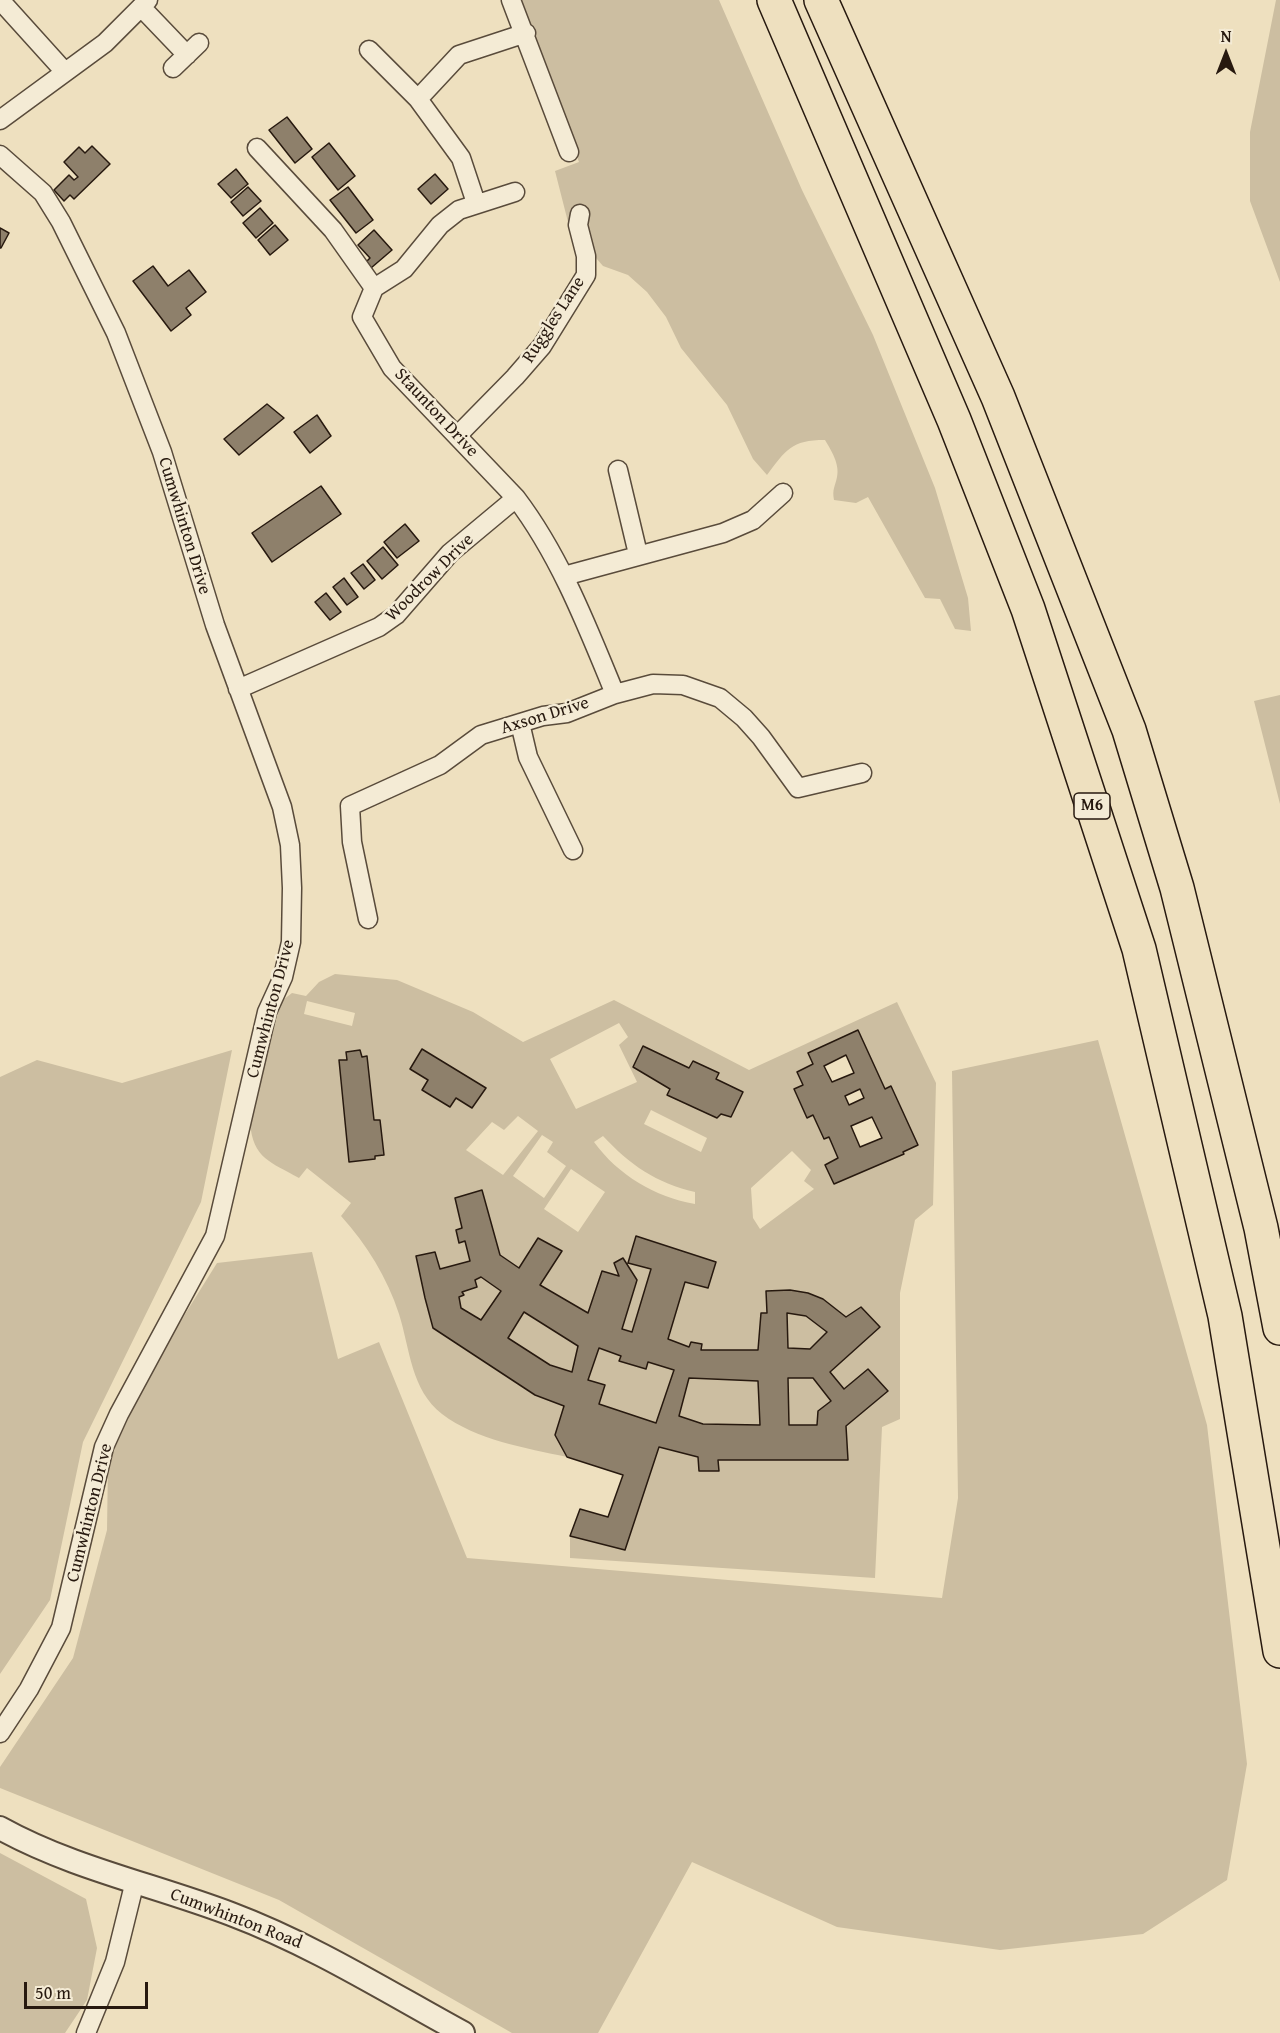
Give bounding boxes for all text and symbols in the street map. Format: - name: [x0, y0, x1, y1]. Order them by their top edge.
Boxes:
- north arrow: [1196, 24, 1256, 84]
- text: N: [1221, 24, 1231, 48]
- street label: Ruggles Lane: [518, 273, 590, 367]
- street label: Staunton Drive: [389, 364, 483, 462]
- street label: Cumwhinton Drive: [153, 455, 215, 597]
- street label: Woodrow Drive: [381, 529, 479, 627]
- street label: Axson Drive: [498, 692, 592, 740]
- road number: M6: [1074, 793, 1110, 819]
- street label: Cumwhinton Drive: [242, 937, 300, 1081]
- street label: Cumwhinton Drive: [62, 1441, 118, 1585]
- street label: Cumwhinton Road: [167, 1884, 305, 1954]
- scale bar: [27, 1970, 152, 2008]
- text: 50 m: [35, 1979, 71, 2006]

